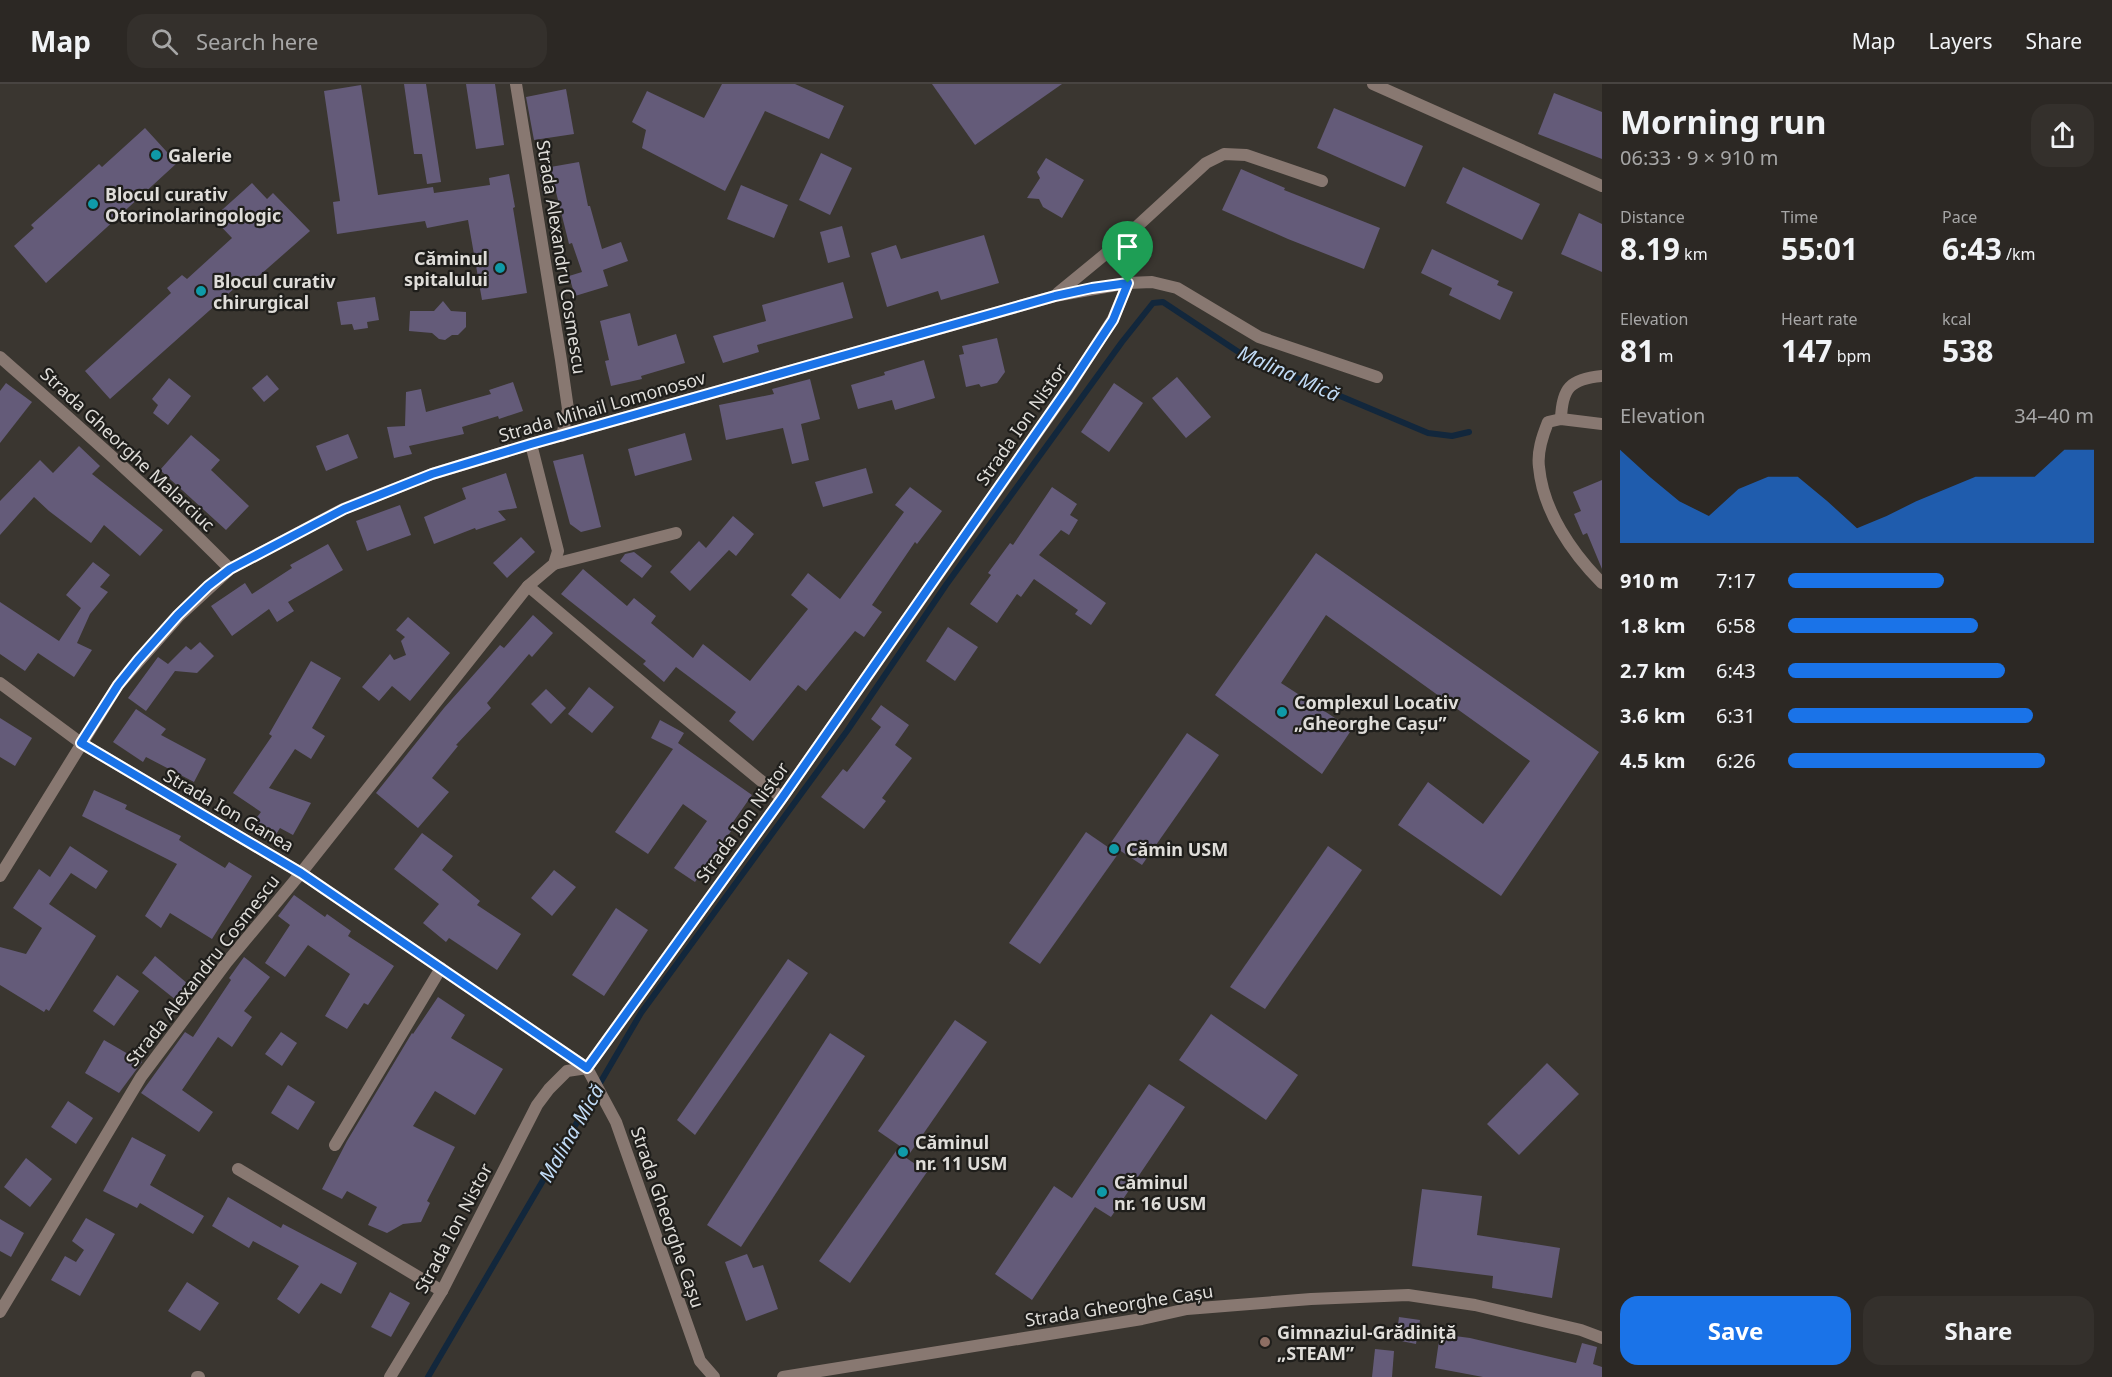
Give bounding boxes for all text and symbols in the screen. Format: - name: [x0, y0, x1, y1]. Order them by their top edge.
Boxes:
- search box: [127, 14, 547, 68]
- text: Map: [30, 22, 91, 60]
- icon: search: [148, 25, 181, 58]
- text: Search here: [196, 26, 318, 56]
- text: Map: [1852, 27, 1896, 55]
- text: Layers: [1929, 27, 1993, 55]
- text: Share: [2026, 27, 2082, 55]
- text: Morning run: [1620, 99, 1826, 144]
- button: share: [2031, 104, 2094, 167]
- street label: Strada Alexandru Cosmescu: [532, 138, 592, 376]
- place label: Galerie: [168, 143, 232, 167]
- text: 06:33 · 9 × 910 m: [1620, 144, 1778, 171]
- marker: Galerie: [149, 148, 163, 162]
- place label: Blocul curativ Otorinolaringologic: [105, 182, 281, 227]
- marker: Blocul curativ Otorinolaringologic: [86, 197, 100, 211]
- text: Distance: [1620, 206, 1685, 228]
- text: Time: [1781, 206, 1818, 228]
- text: Pace: [1942, 206, 1977, 228]
- pin: [1102, 221, 1153, 283]
- text: 8.19: [1620, 228, 1680, 269]
- text: 55:01: [1781, 228, 1858, 269]
- text: 6:43: [1942, 228, 2002, 269]
- icon: arrive: [1111, 230, 1144, 263]
- text: km: [1680, 243, 1708, 265]
- text: /km: [2002, 243, 2036, 265]
- place label: Căminul spitalului: [404, 246, 488, 291]
- marker: Căminul spitalului: [493, 261, 507, 275]
- place label: Blocul curativ chirurgical: [213, 269, 336, 314]
- marker: Blocul curativ chirurgical: [194, 284, 208, 298]
- text: Elevation: [1620, 308, 1688, 330]
- text: Heart rate: [1781, 308, 1857, 330]
- text: kcal: [1942, 308, 1971, 330]
- text: 81: [1620, 330, 1654, 371]
- text: 147: [1781, 330, 1832, 371]
- text: 538: [1942, 330, 1993, 371]
- water label: Malina Mică: [1234, 338, 1344, 408]
- text: m: [1654, 345, 1673, 367]
- text: bpm: [1832, 345, 1871, 367]
- street label: Strada Ion Nistor: [970, 358, 1072, 490]
- street label: Strada Gheorghe Malarciuc: [36, 362, 221, 537]
- street label: Strada Mihail Lomonosov: [496, 365, 709, 447]
- text: Elevation: [1620, 402, 1705, 429]
- text: 34–40 m: [2014, 402, 2094, 429]
- text: 910 m: [1620, 567, 1679, 594]
- text: 7:17: [1716, 567, 1756, 594]
- text: 1.8 km: [1620, 612, 1686, 639]
- text: 6:58: [1716, 612, 1756, 639]
- text: 2.7 km: [1620, 657, 1686, 684]
- text: 6:43: [1716, 657, 1756, 684]
- place label: Complexul Locativ „Gheorghe Cașu”: [1294, 690, 1459, 735]
- text: 3.6 km: [1620, 702, 1686, 729]
- text: 6:31: [1716, 702, 1756, 729]
- marker: Complexul Locativ „Gheorghe Cașu”: [1275, 705, 1289, 719]
- text: 4.5 km: [1620, 747, 1686, 774]
- text: 6:26: [1716, 747, 1756, 774]
- street label: Strada Ion Nistor: [690, 756, 794, 887]
- street label: Strada Ion Ganea: [159, 763, 299, 857]
- place label: Cămin USM: [1126, 837, 1228, 861]
- marker: Cămin USM: [1107, 842, 1121, 856]
- street label: Strada Alexandru Cosmescu: [120, 869, 284, 1071]
- water label: Malina Mică: [532, 1079, 610, 1187]
- street label: Strada Gheorghe Cașu: [626, 1123, 710, 1311]
- place label: Căminul nr. 11 USM: [915, 1130, 1007, 1175]
- marker: Căminul nr. 11 USM: [896, 1145, 910, 1159]
- street label: Strada Ion Nistor: [409, 1158, 498, 1297]
- place label: Căminul nr. 16 USM: [1114, 1170, 1206, 1215]
- marker: Căminul nr. 16 USM: [1095, 1185, 1109, 1199]
- street label: Strada Gheorghe Cașu: [1023, 1278, 1215, 1332]
- button: Save: [1620, 1296, 1851, 1365]
- button: Share: [1863, 1296, 2094, 1365]
- place label: Gimnaziul-Grădiniță „STEAM”: [1277, 1320, 1456, 1365]
- marker: Gimnaziul-Grădiniță „STEAM”: [1258, 1335, 1272, 1349]

